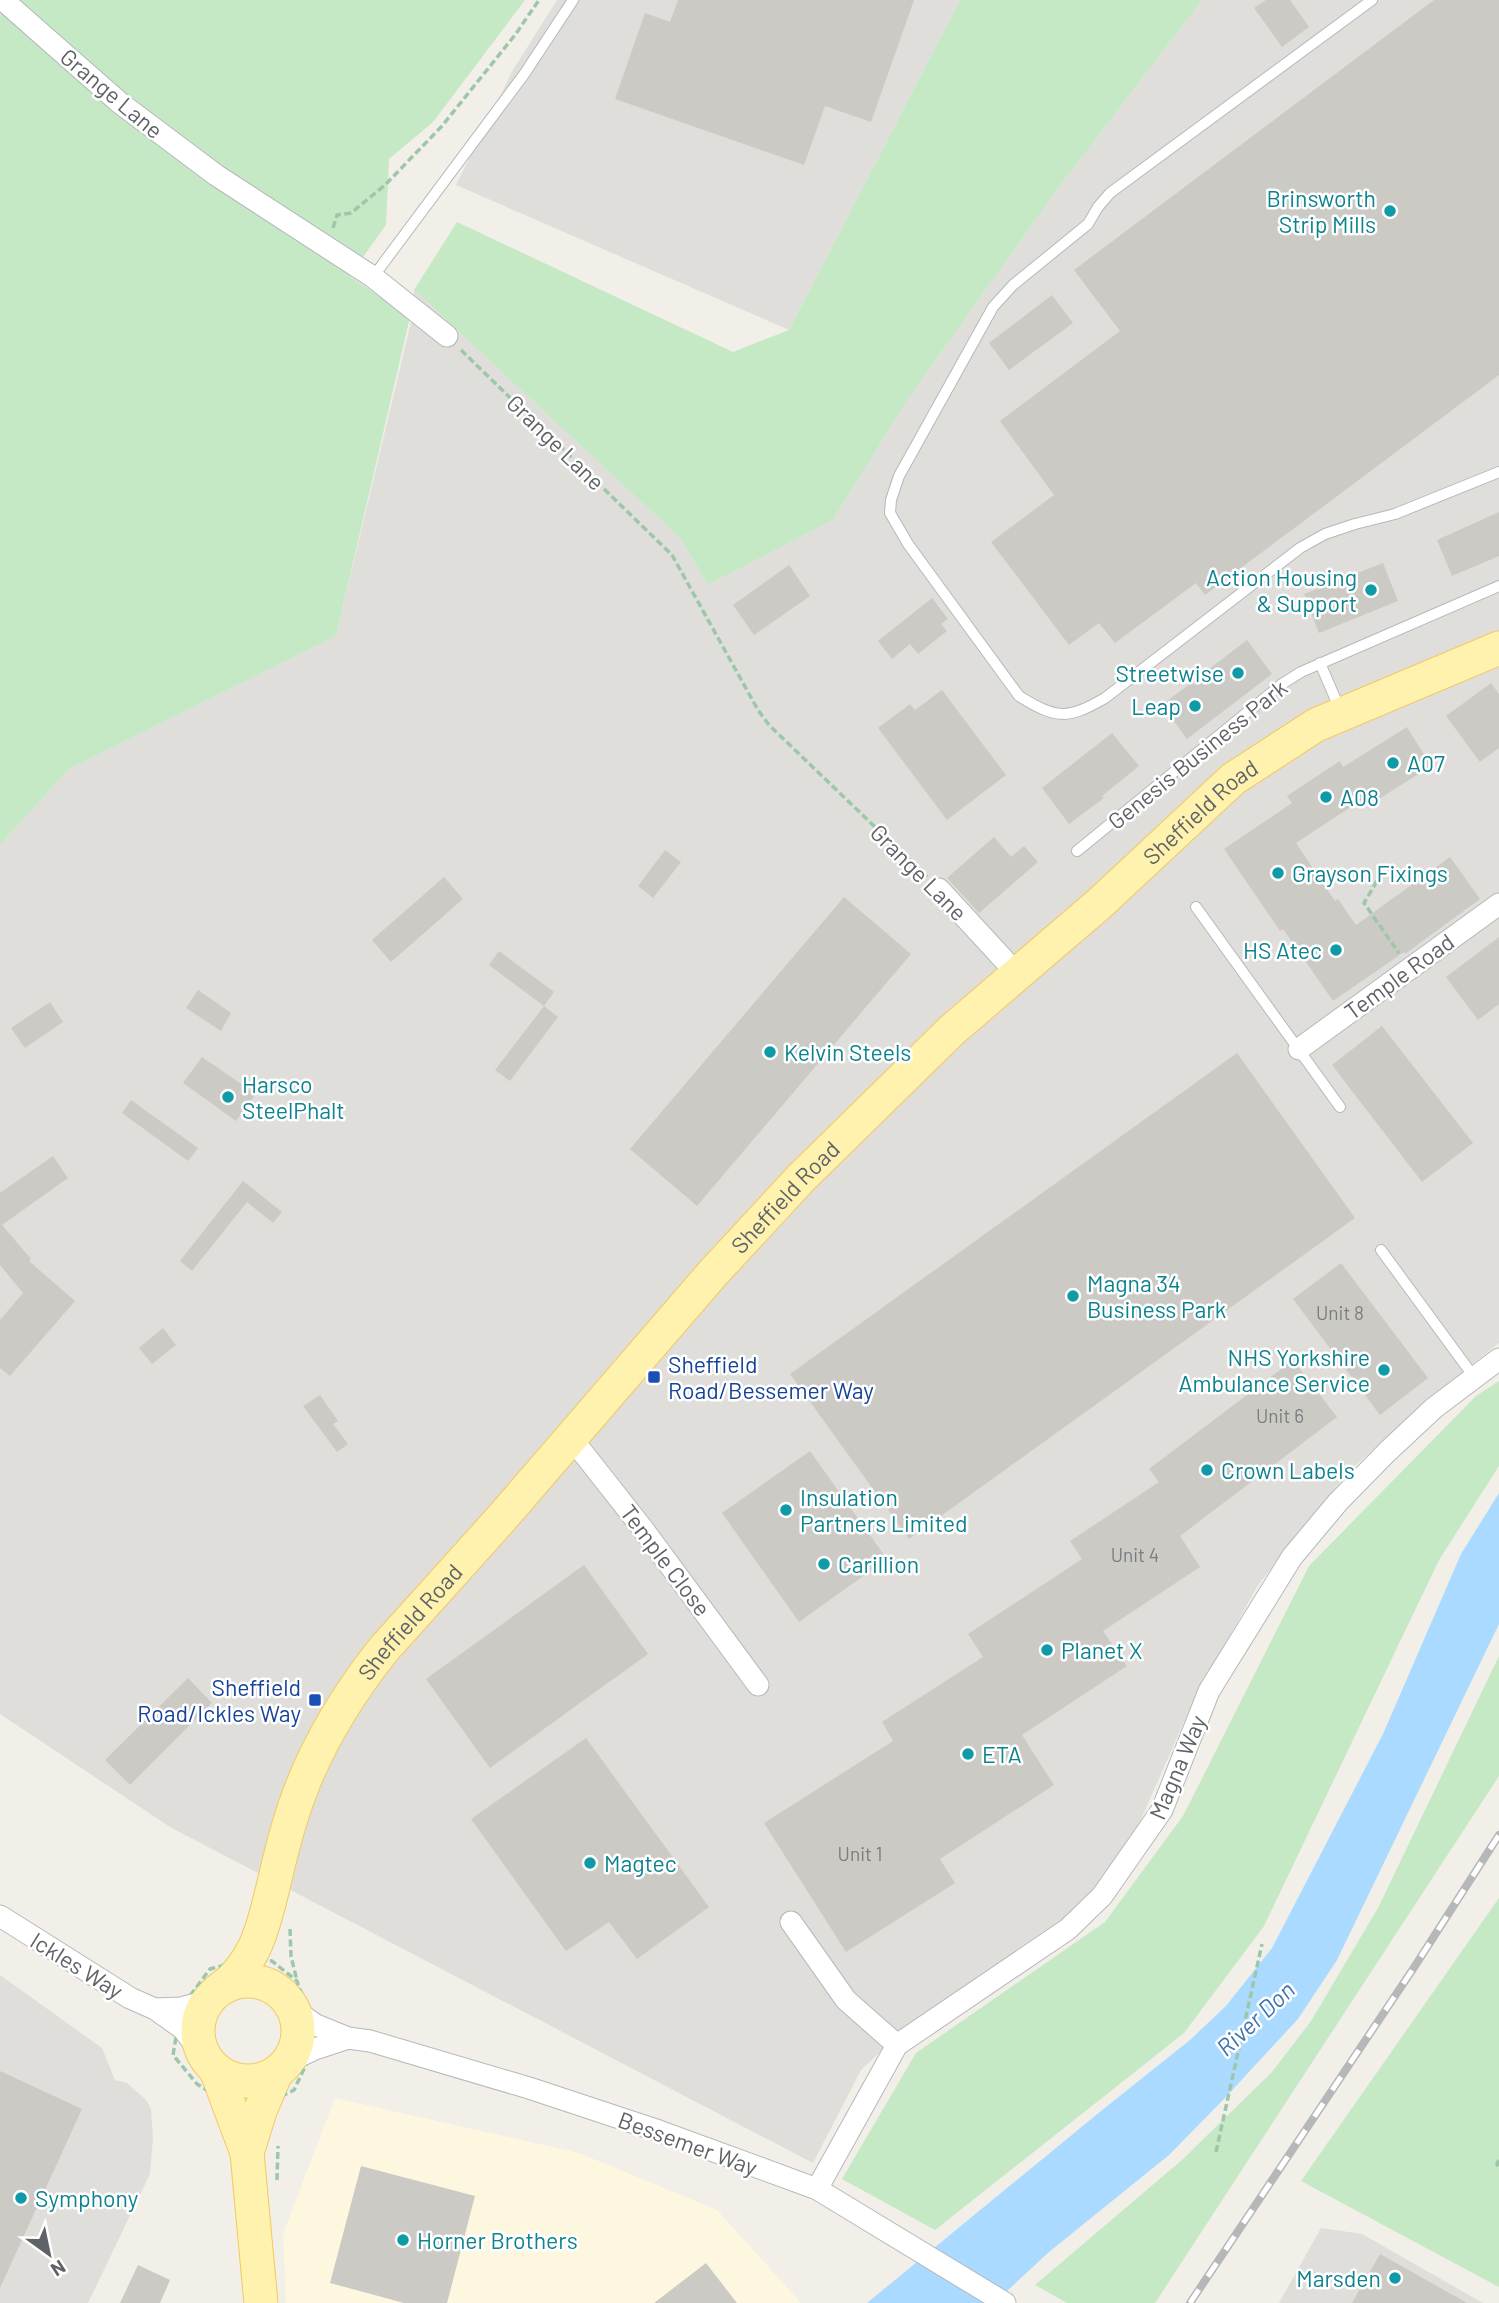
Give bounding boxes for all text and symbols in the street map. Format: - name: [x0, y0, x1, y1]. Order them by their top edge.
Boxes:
- street label: Grange Lane: [55, 42, 169, 144]
- place label: Brinsworth Strip Mills: [1266, 184, 1376, 238]
- marker: Brinsworth Strip Mills: [1382, 203, 1398, 219]
- street label: Grange Lane: [501, 388, 611, 496]
- place label: Action Housing & Support: [1206, 563, 1357, 617]
- marker: Action Housing & Support: [1363, 582, 1379, 598]
- place label: Streetwise: [1115, 659, 1224, 687]
- marker: Streetwise: [1230, 665, 1246, 681]
- street label: Genesis Business Park: [1102, 673, 1292, 835]
- place label: Leap: [1131, 692, 1181, 720]
- marker: Leap: [1187, 698, 1203, 714]
- place label: A07: [1407, 749, 1445, 777]
- street label: Sheffield Road: [1137, 753, 1263, 870]
- marker: A07: [1385, 755, 1401, 771]
- place label: A08: [1340, 783, 1379, 811]
- marker: A08: [1318, 789, 1334, 805]
- street label: Grange Lane: [865, 818, 973, 926]
- place label: Grayson Fixings: [1292, 859, 1448, 887]
- marker: Grayson Fixings: [1270, 865, 1286, 881]
- street label: Temple Road: [1339, 927, 1459, 1025]
- place label: HS Atec: [1243, 936, 1322, 964]
- marker: HS Atec: [1328, 942, 1344, 958]
- place label: Kelvin Steels: [784, 1038, 911, 1066]
- marker: Kelvin Steels: [762, 1044, 778, 1060]
- place label: Harsco SteelPhalt: [242, 1070, 345, 1124]
- marker: Harsco SteelPhalt: [220, 1089, 236, 1105]
- street label: Sheffield Road: [725, 1135, 845, 1259]
- place label: Magna 34 Business Park: [1087, 1269, 1226, 1323]
- marker: Magna 34 Business Park: [1065, 1288, 1081, 1304]
- house number: Unit 8: [1316, 1301, 1364, 1324]
- place label: NHS Yorkshire Ambulance Service: [1178, 1343, 1370, 1397]
- place label: Sheffield Road/Bessemer Way: [668, 1350, 874, 1404]
- marker: NHS Yorkshire Ambulance Service: [1376, 1362, 1392, 1378]
- marker: Sheffield Road/Bessemer Way: [646, 1369, 662, 1385]
- house number: Unit 6: [1256, 1404, 1304, 1427]
- place label: Crown Labels: [1221, 1456, 1355, 1484]
- marker: Crown Labels: [1199, 1462, 1215, 1478]
- place label: Insulation Partners Limited: [800, 1483, 968, 1537]
- street label: Temple Close: [615, 1499, 717, 1621]
- marker: Insulation Partners Limited: [778, 1502, 794, 1518]
- house number: Unit 4: [1111, 1543, 1159, 1566]
- place label: Carillion: [838, 1550, 919, 1578]
- marker: Carillion: [816, 1556, 832, 1572]
- street label: Sheffield Road: [351, 1558, 468, 1685]
- place label: Planet X: [1061, 1636, 1143, 1664]
- marker: Planet X: [1039, 1642, 1055, 1658]
- place label: Sheffield Road/Ickles Way: [137, 1673, 301, 1727]
- marker: Sheffield Road/Ickles Way: [307, 1692, 323, 1708]
- street label: Magna Way: [1143, 1710, 1212, 1823]
- place label: ETA: [982, 1740, 1022, 1768]
- marker: ETA: [960, 1746, 976, 1762]
- house number: Unit 1: [838, 1842, 882, 1865]
- place label: Magtec: [604, 1849, 677, 1877]
- marker: Magtec: [582, 1855, 598, 1871]
- street label: Ickles Way: [26, 1926, 129, 2005]
- water label: River Don: [1210, 1975, 1300, 2061]
- street label: Bessemer Way: [615, 2105, 762, 2181]
- place label: Symphony: [35, 2184, 139, 2212]
- marker: Symphony: [13, 2190, 29, 2206]
- north arrow: [14, 2219, 84, 2289]
- place label: Horner Brothers: [417, 2226, 578, 2254]
- marker: Horner Brothers: [395, 2232, 411, 2248]
- text: N: [47, 2256, 70, 2282]
- place label: Marsden: [1296, 2264, 1381, 2292]
- marker: Marsden: [1387, 2270, 1403, 2286]

